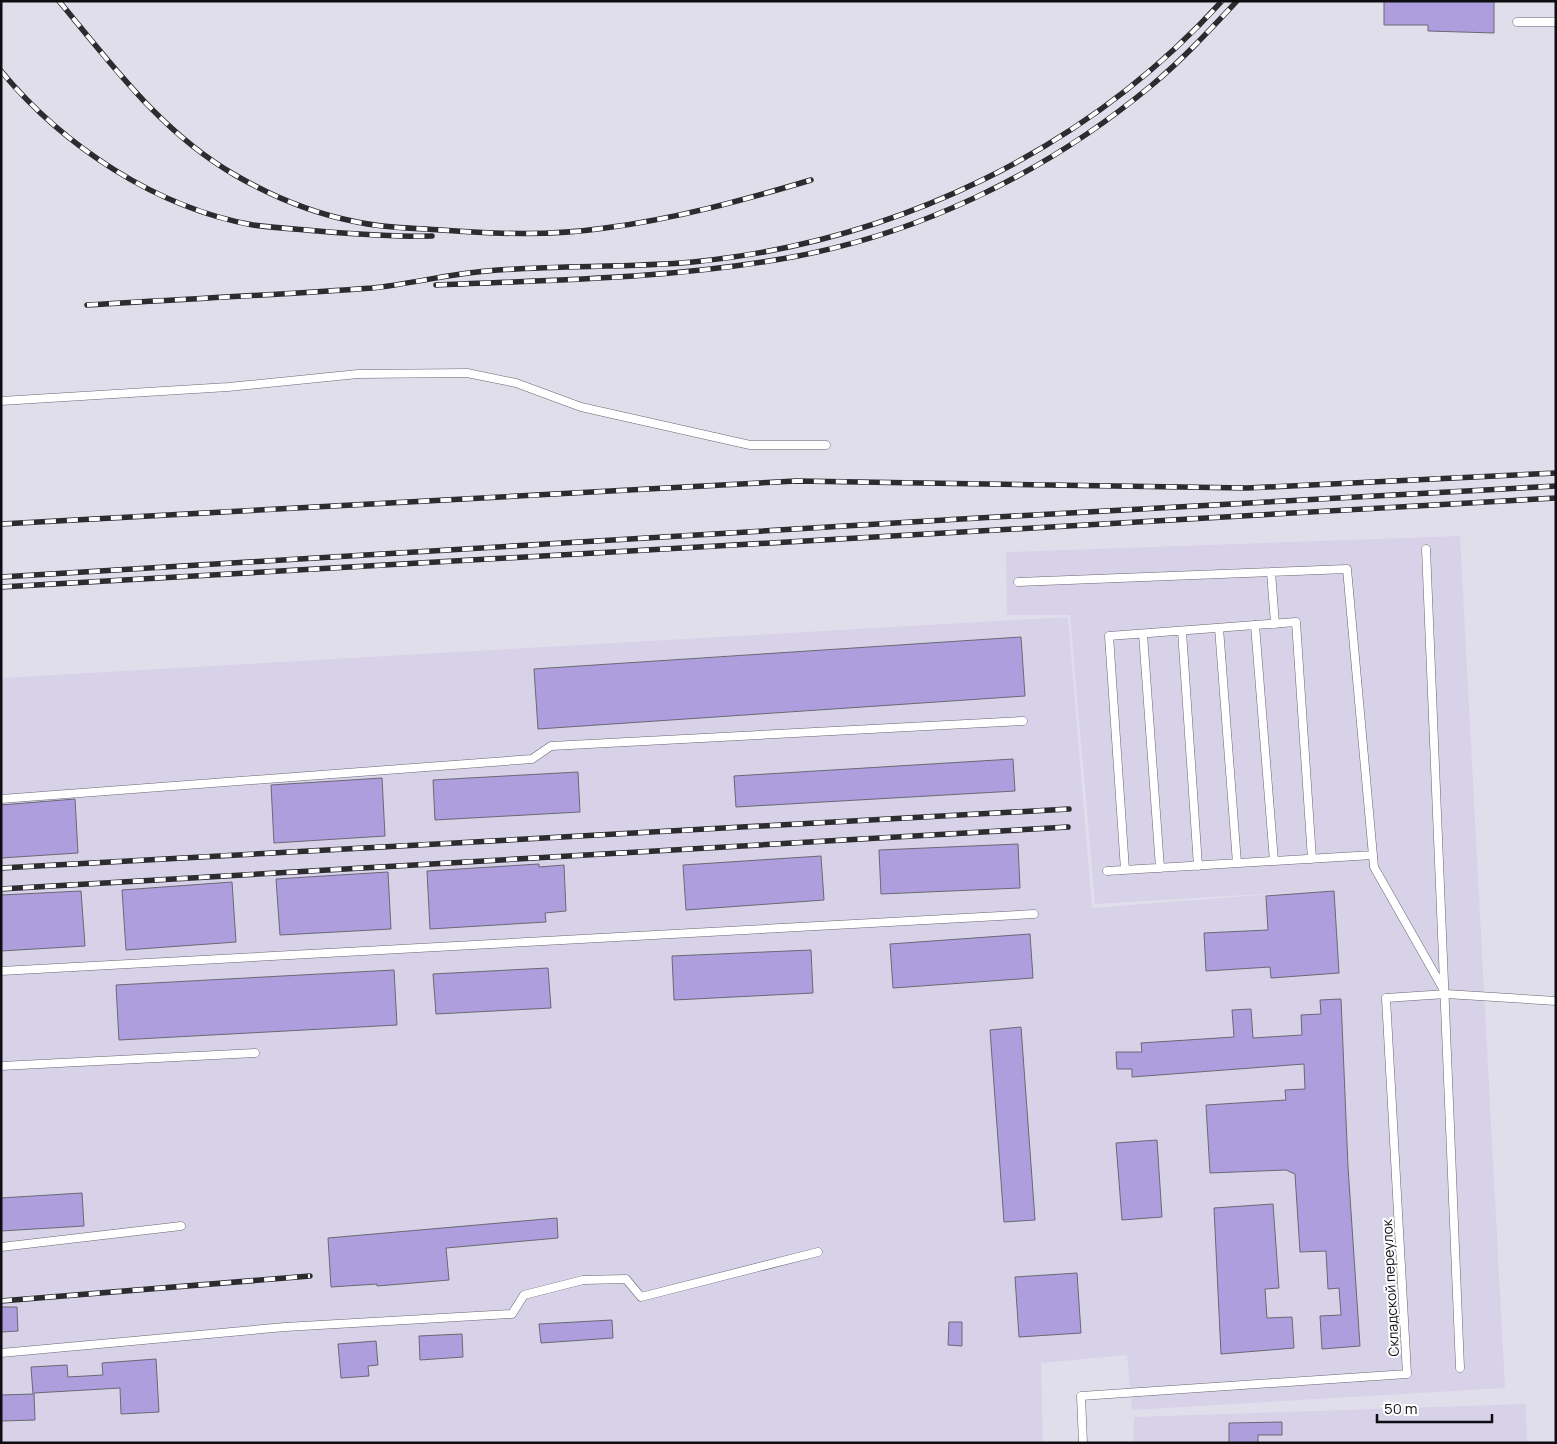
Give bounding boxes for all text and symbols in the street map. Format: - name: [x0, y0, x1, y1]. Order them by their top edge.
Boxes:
- street label: Складской переулок: [1377, 1218, 1403, 1357]
- scale bar: [1377, 1392, 1492, 1424]
- text: 50 m: [1384, 1398, 1418, 1419]

